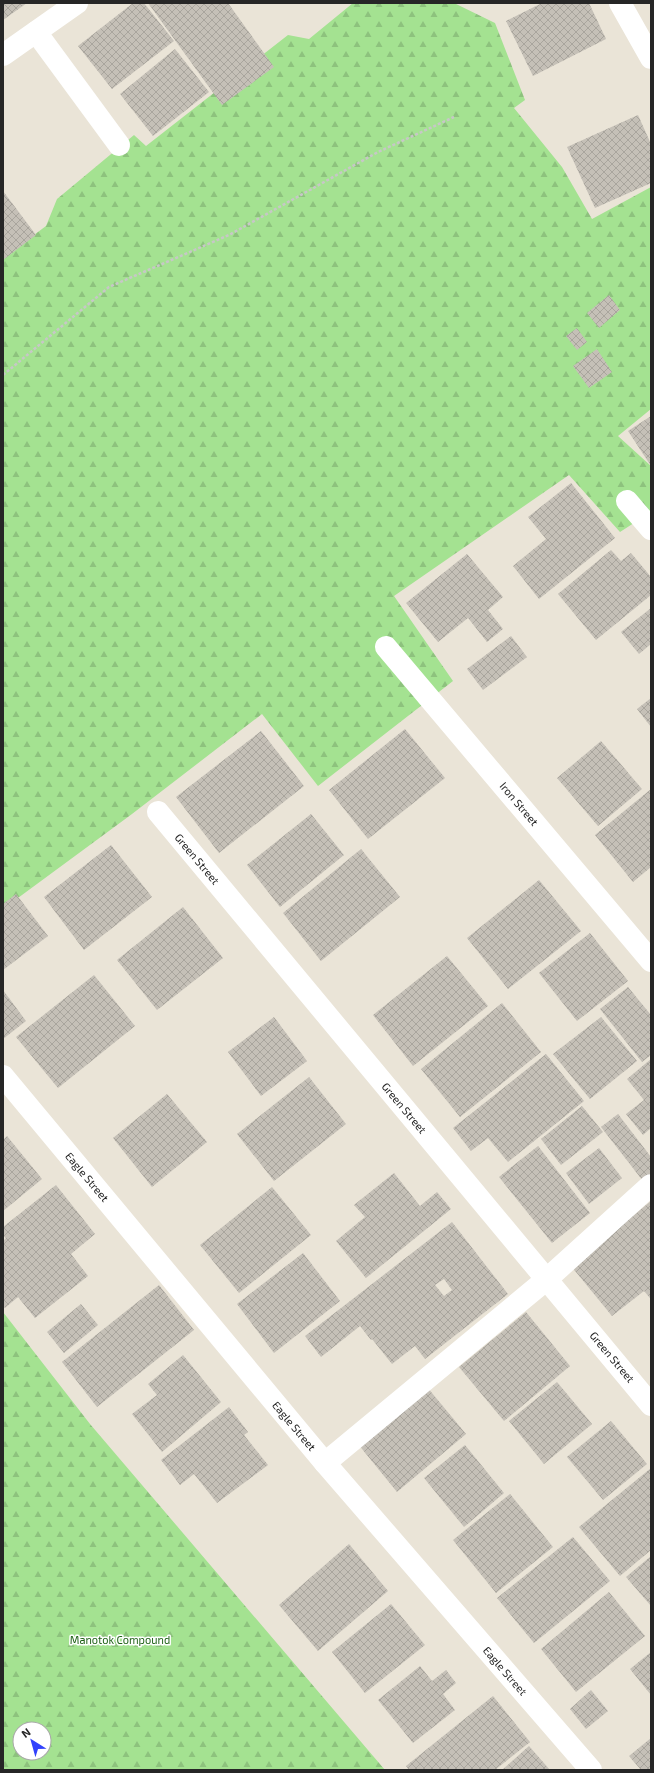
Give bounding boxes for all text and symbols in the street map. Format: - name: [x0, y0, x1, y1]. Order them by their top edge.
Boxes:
- street label: Iron Street: [497, 779, 541, 828]
- street label: Green Street: [172, 831, 222, 887]
- street label: Green Street: [379, 1080, 429, 1136]
- street label: Eagle Street: [63, 1149, 112, 1204]
- street label: Green Street: [587, 1329, 637, 1385]
- street label: Eagle Street: [270, 1398, 319, 1453]
- park label: Manotok Compound: [70, 1633, 170, 1646]
- street label: Eagle Street: [481, 1644, 530, 1698]
- north arrow: [12, 1721, 52, 1761]
- text: N: [19, 1725, 33, 1740]

